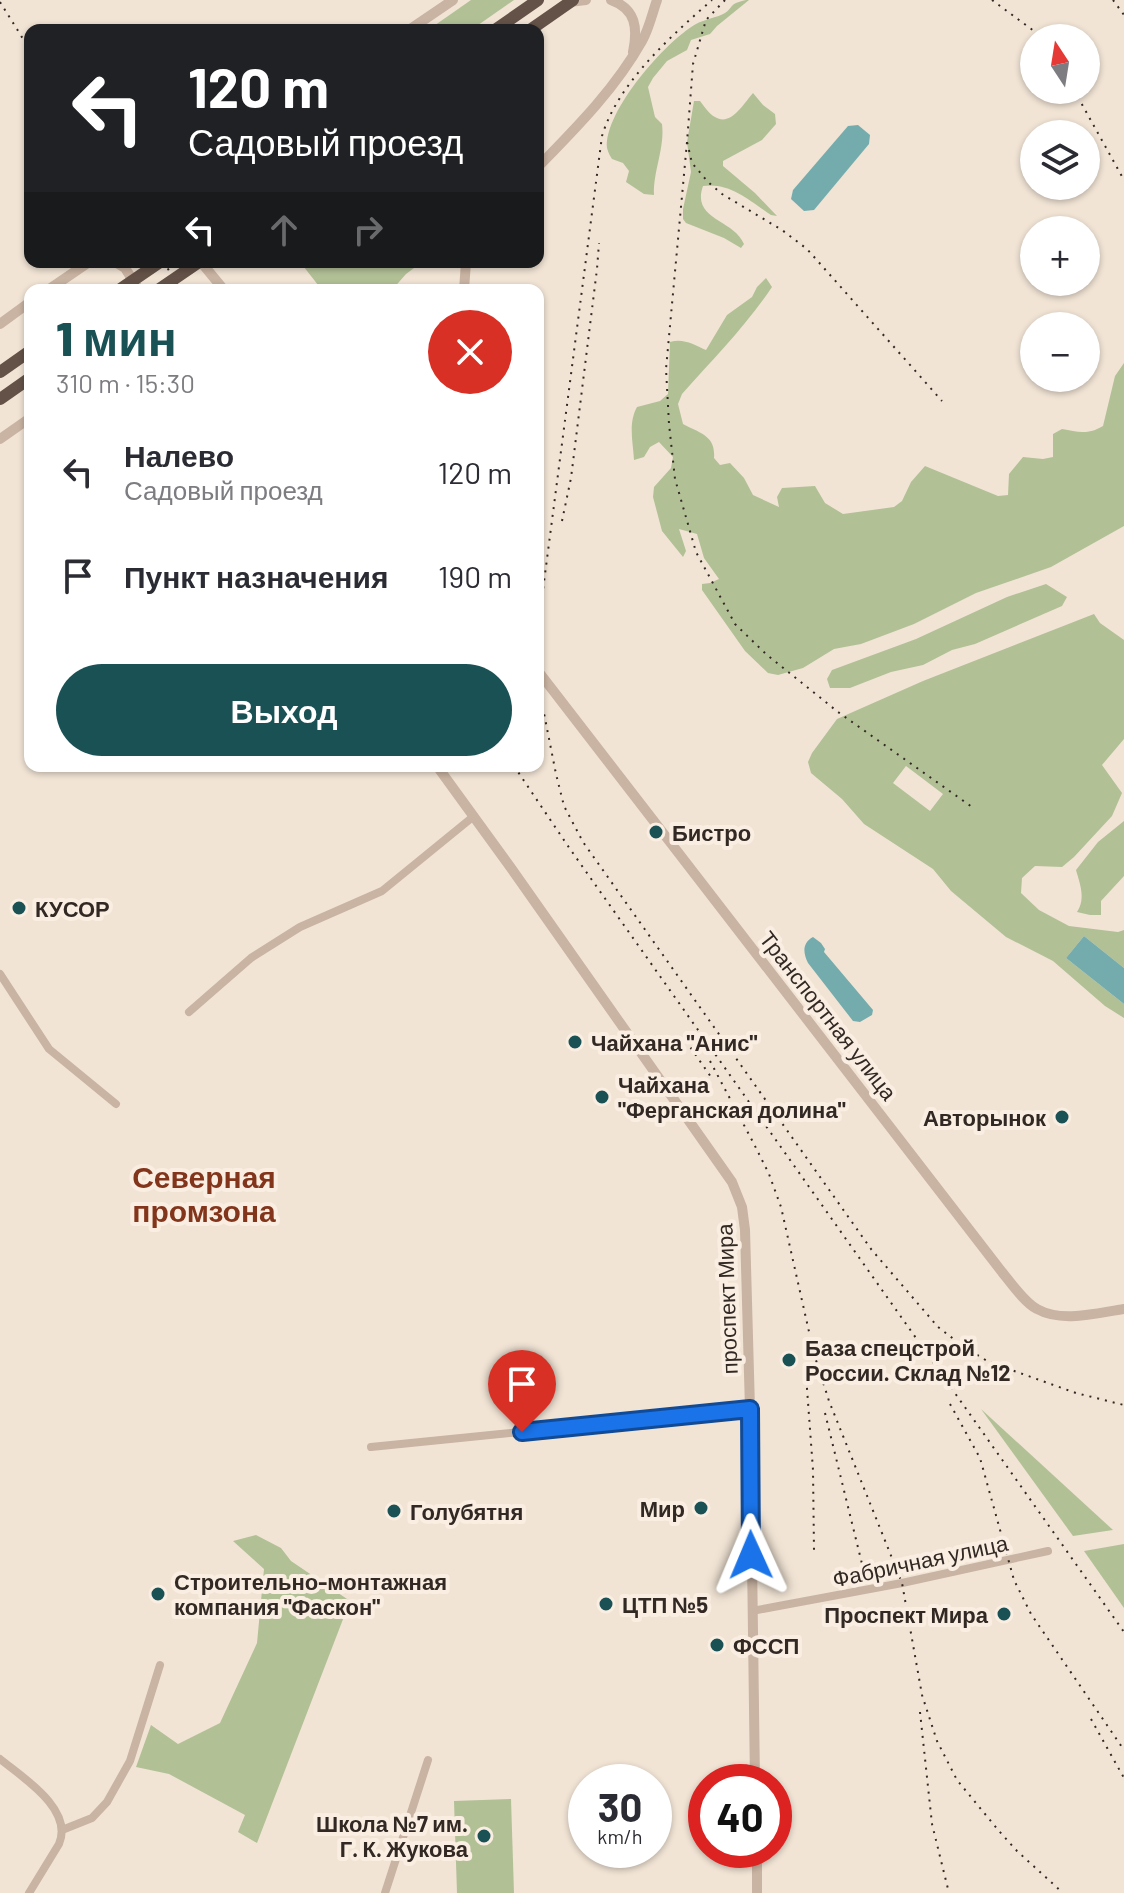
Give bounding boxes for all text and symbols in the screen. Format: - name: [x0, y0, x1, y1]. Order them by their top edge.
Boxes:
- north arrow: [1020, 24, 1100, 104]
- map controls: [1020, 24, 1100, 392]
- text: 120 m: [188, 52, 329, 119]
- icon: left: [56, 56, 160, 160]
- text: Садовый проезд: [188, 120, 463, 163]
- button: layers: [1020, 120, 1100, 200]
- icon: left: [178, 208, 222, 252]
- icon: ahead: [262, 208, 306, 252]
- icon: right: [346, 208, 390, 252]
- button: +: [1020, 216, 1100, 296]
- text: 1 мин: [56, 308, 177, 366]
- button: close: [428, 310, 512, 394]
- button: −: [1020, 312, 1100, 392]
- text: 310 m · 15:30: [56, 367, 195, 398]
- text: Налево: [124, 437, 234, 473]
- icon: left: [56, 450, 100, 494]
- text: 120 m: [438, 454, 512, 490]
- text: Садовый проезд: [124, 474, 323, 505]
- icon: arrive: [56, 554, 100, 598]
- text: Пункт назначения: [124, 558, 388, 594]
- text: 190 m: [438, 558, 512, 594]
- button: Выход: [56, 664, 512, 756]
- place label: Бистро: [672, 819, 751, 846]
- marker: Бистро: [647, 823, 665, 841]
- place label: КУСОР: [35, 895, 110, 921]
- marker: КУСОР: [10, 899, 28, 917]
- street label: Транспортная улица: [754, 925, 903, 1106]
- place label: Чайхана "Анис": [591, 1029, 757, 1055]
- marker: Чайхана "Анис": [566, 1033, 584, 1051]
- place label: Чайхана "Ферганская долина": [618, 1071, 846, 1123]
- marker: Чайхана "Ферганская долина": [593, 1088, 611, 1106]
- place label: Авторынок: [923, 1104, 1047, 1131]
- marker: Авторынок: [1053, 1108, 1071, 1126]
- district label: Северная промзона: [132, 1158, 276, 1228]
- street label: проспект Мира: [710, 1222, 743, 1375]
- place label: База спецстрой России. Склад №12: [805, 1334, 1011, 1386]
- pin: [488, 1350, 556, 1432]
- marker: База спецстрой России. Склад №12: [780, 1351, 798, 1369]
- icon: arrive: [500, 1362, 544, 1406]
- place label: Мир: [640, 1495, 685, 1522]
- place label: Голубятня: [410, 1498, 523, 1525]
- marker: Мир: [692, 1499, 710, 1517]
- marker: Голубятня: [385, 1502, 403, 1520]
- position arrow: [709, 1513, 793, 1597]
- street label: Фабричная улица: [830, 1529, 1011, 1592]
- place label: Строительно-монтажная компания "Фаскон": [174, 1568, 447, 1619]
- marker: Строительно-монтажная компания "Фаскон": [149, 1585, 167, 1603]
- place label: ЦТП №5: [622, 1591, 708, 1618]
- marker: ЦТП №5: [597, 1595, 615, 1613]
- place label: Проспект Мира: [824, 1601, 989, 1628]
- marker: Проспект Мира: [995, 1605, 1013, 1623]
- place label: ФССП: [733, 1632, 799, 1658]
- marker: ФССП: [708, 1636, 726, 1654]
- speed limit sign: 40: [688, 1764, 792, 1868]
- text: 30: [598, 1782, 642, 1830]
- place label: Школа №7 им. Г. К. Жукова: [316, 1810, 469, 1862]
- text: km/h: [597, 1824, 643, 1848]
- marker: Школа №7 им. Г. К. Жукова: [475, 1827, 493, 1845]

